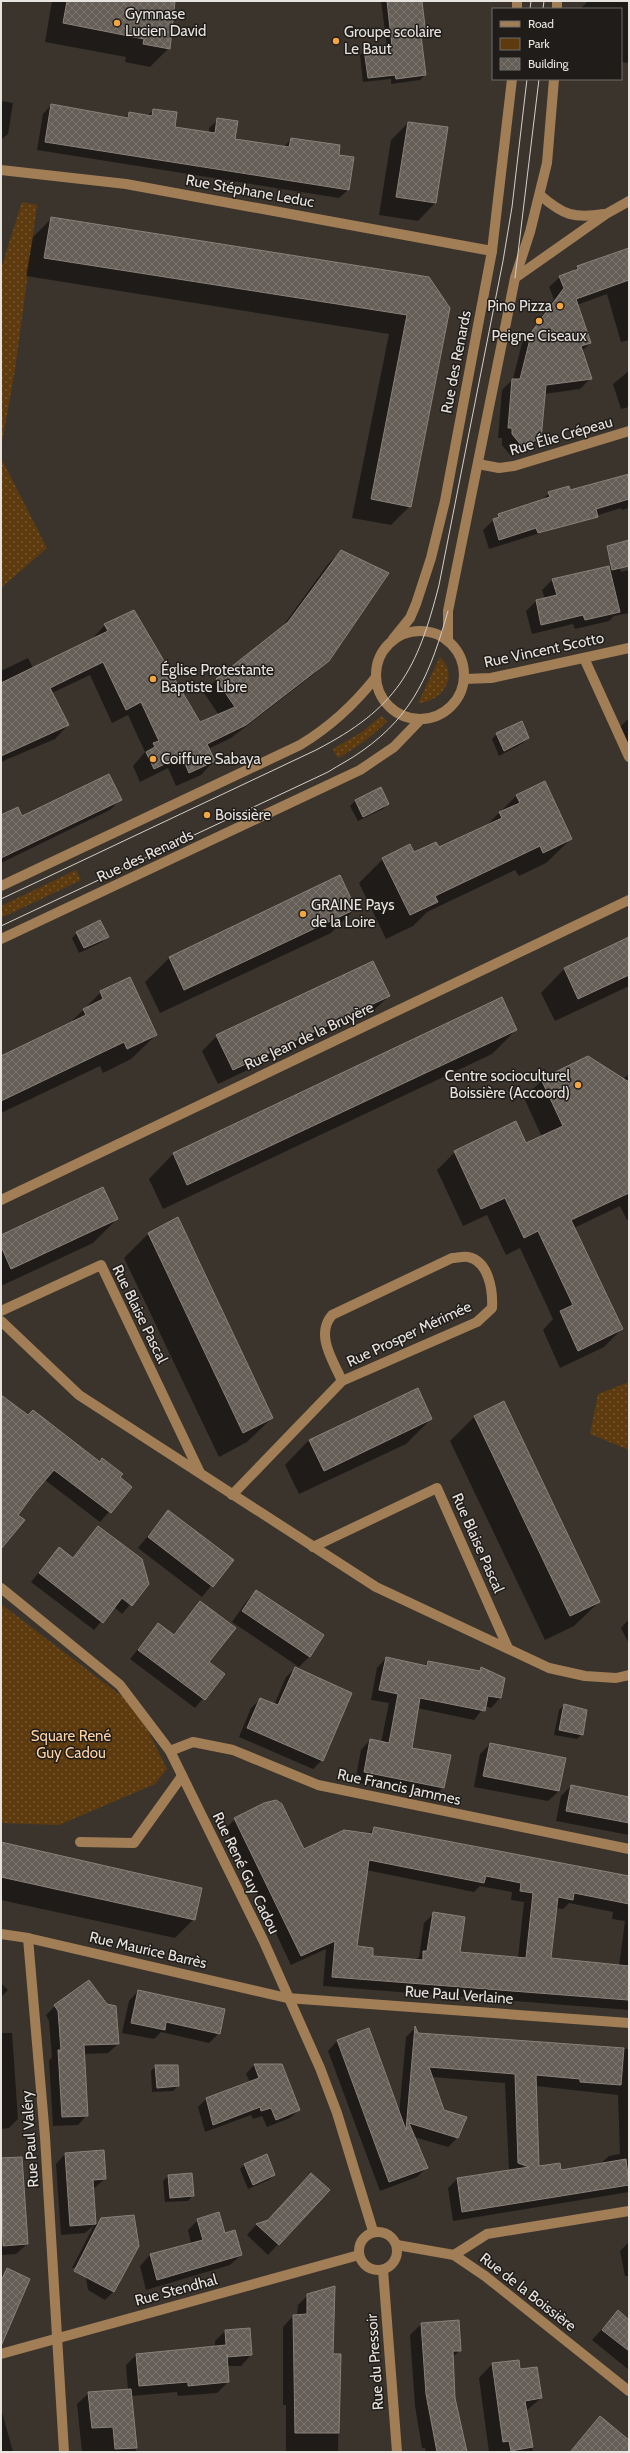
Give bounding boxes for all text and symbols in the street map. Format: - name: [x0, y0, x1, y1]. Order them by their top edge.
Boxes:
- place label: Gymnase Lucien David: [125, 5, 206, 40]
- legend: [492, 8, 622, 80]
- text: Road: [528, 16, 554, 31]
- marker: Gymnase Lucien David: [112, 18, 122, 28]
- place label: Groupe scolaire Le Baut: [344, 23, 442, 58]
- marker: Groupe scolaire Le Baut: [331, 36, 341, 46]
- text: Park: [528, 36, 550, 51]
- text: Building: [528, 56, 570, 71]
- street label: Rue Stéphane Leduc: [184, 171, 316, 211]
- place label: Pino Pizza: [487, 297, 553, 315]
- marker: Pino Pizza: [555, 301, 565, 311]
- street label: Rue des Renards: [437, 309, 475, 415]
- marker: Peigne Ciseaux: [534, 316, 544, 326]
- place label: Peigne Ciseaux: [491, 327, 587, 345]
- street label: Rue Élie Crépeau: [507, 412, 615, 459]
- street label: Rue Vincent Scotto: [482, 628, 606, 672]
- place label: Église Protestante Baptiste Libre: [161, 660, 274, 696]
- marker: Église Protestante Baptiste Libre: [148, 674, 158, 684]
- place label: Coiffure Sabaya: [161, 750, 262, 768]
- marker: Coiffure Sabaya: [148, 754, 158, 764]
- place label: Boissière: [215, 806, 271, 824]
- marker: Boissière: [202, 810, 212, 820]
- street label: Rue des Renards: [94, 826, 196, 886]
- place label: GRAINE Pays de la Loire: [311, 896, 394, 931]
- marker: GRAINE Pays de la Loire: [298, 909, 308, 919]
- street label: Rue Jean de la Bruyère: [242, 998, 377, 1074]
- place label: Centre socioculturel Boissière (Accoord): [445, 1067, 570, 1102]
- marker: Centre socioculturel Boissière (Accoord): [573, 1080, 583, 1090]
- street label: Rue Blaise Pascal: [108, 1262, 172, 1367]
- street label: Rue Prosper Mérimée: [344, 1297, 474, 1371]
- street label: Rue Blaise Pascal: [448, 1490, 508, 1596]
- park label: Square René Guy Cadou: [31, 1727, 111, 1762]
- street label: Rue Francis Jammes: [336, 1765, 462, 1809]
- street label: Rue René Guy Cadou: [209, 1809, 283, 1937]
- street label: Rue Maurice Barrès: [88, 1928, 208, 1972]
- street label: Rue Paul Verlaine: [404, 1982, 514, 2008]
- street label: Rue Paul Valéry: [18, 2089, 42, 2188]
- street label: Rue de la Boissière: [476, 2249, 580, 2335]
- street label: Rue Stendhal: [133, 2270, 220, 2310]
- street label: Rue du Pressoir: [363, 2313, 387, 2411]

